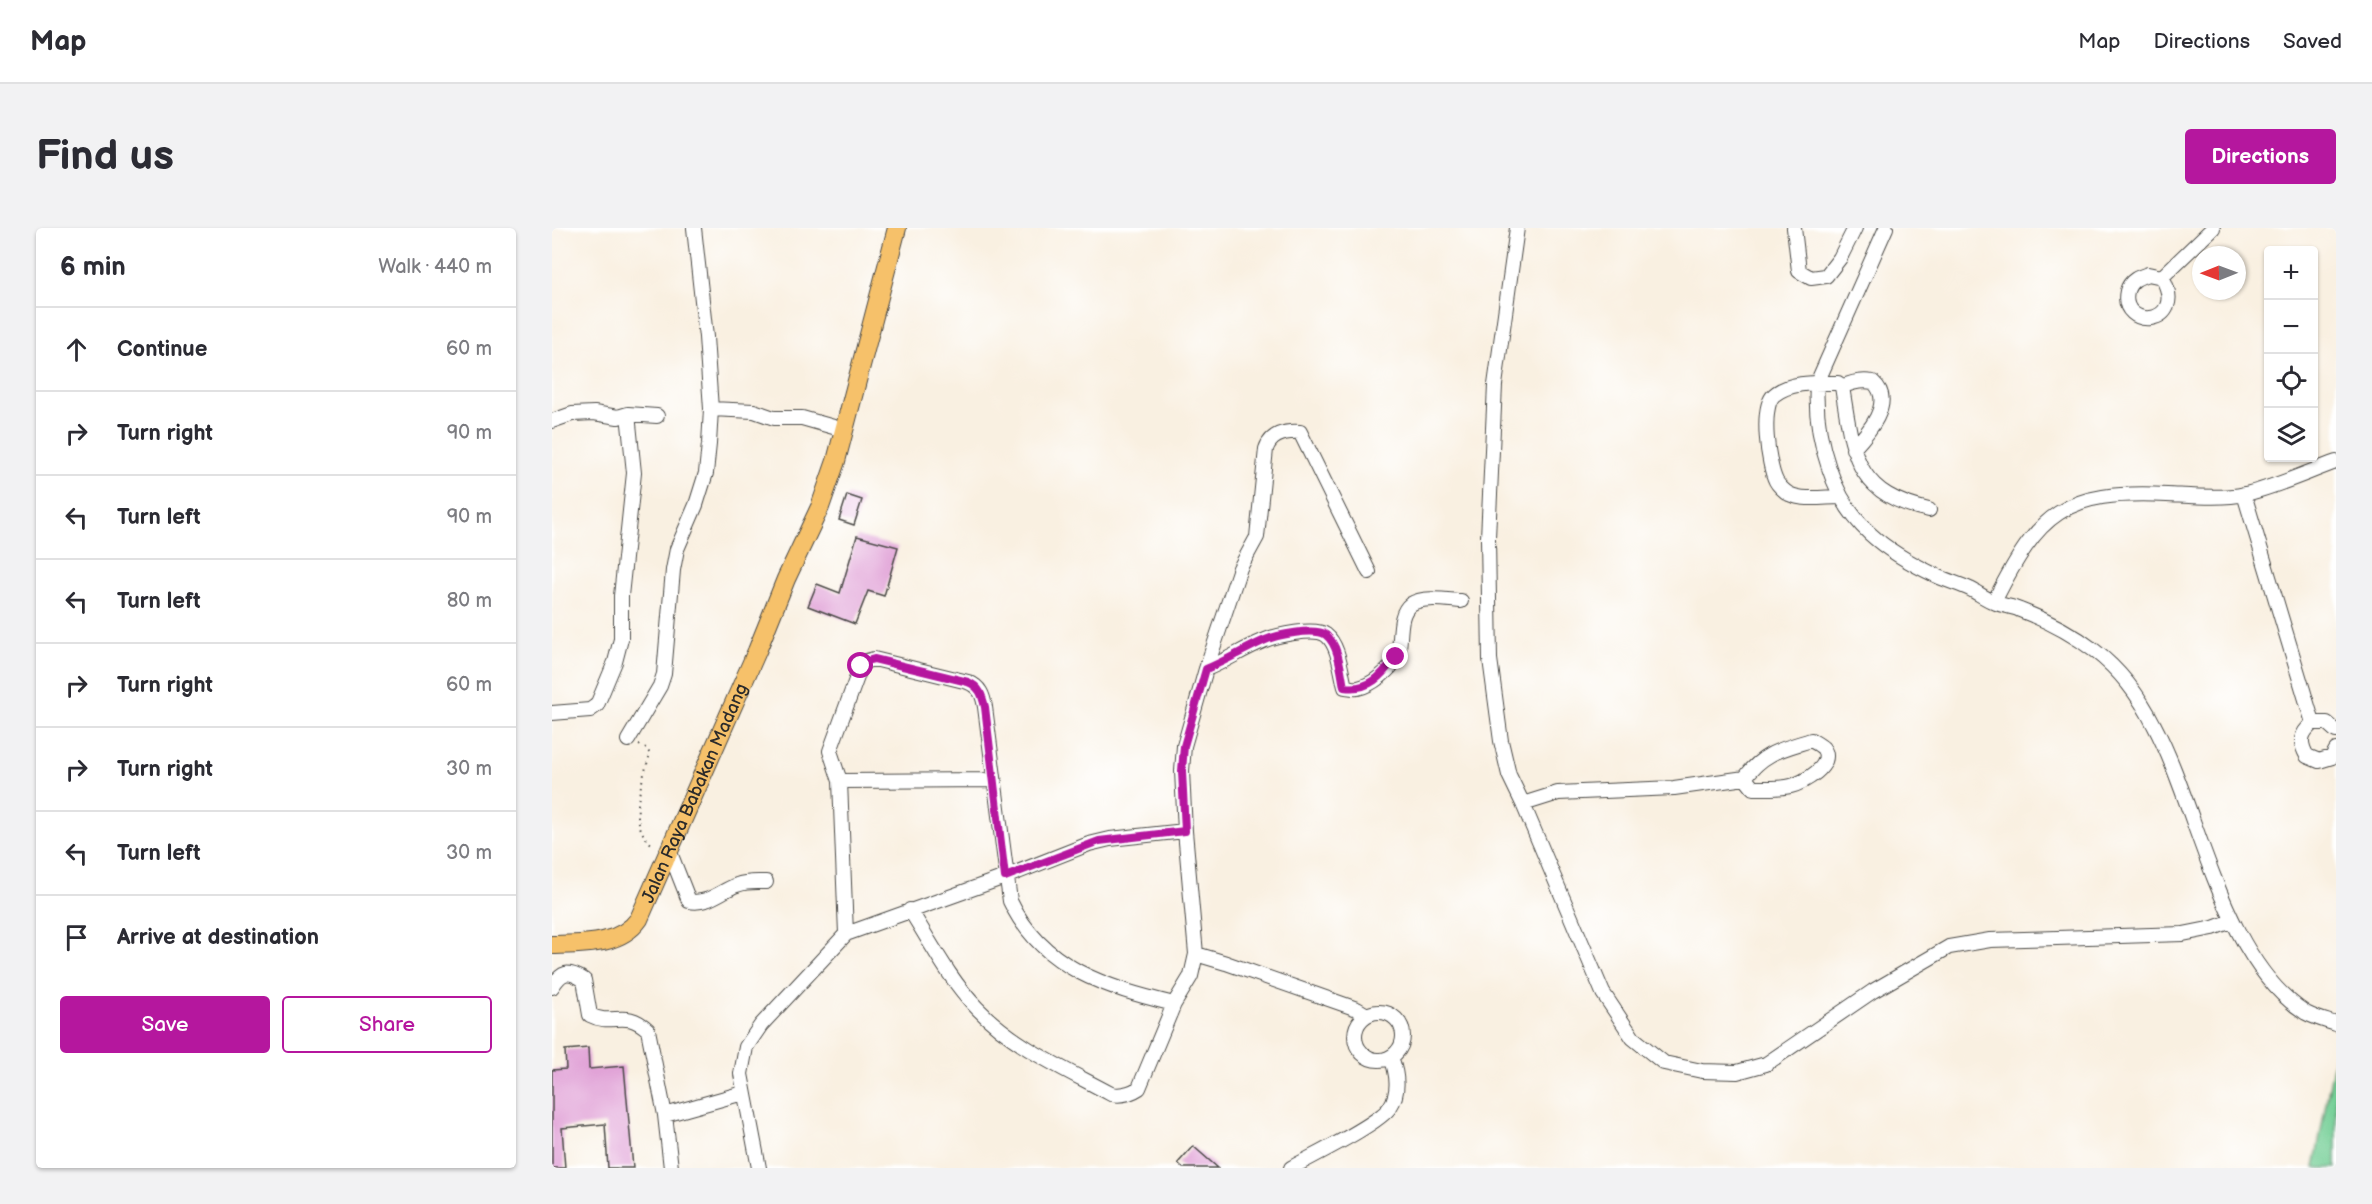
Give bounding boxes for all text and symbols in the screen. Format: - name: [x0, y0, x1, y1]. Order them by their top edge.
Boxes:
- text: Map: [30, 25, 86, 58]
- text: Map: [2078, 29, 2121, 54]
- text: Directions: [2154, 29, 2250, 54]
- text: Saved: [2283, 29, 2342, 54]
- button: Directions: [2185, 129, 2336, 184]
- text: Find us: [36, 131, 174, 182]
- north arrow: [2192, 246, 2246, 300]
- map controls: [2264, 246, 2318, 462]
- button: +: [2264, 246, 2318, 300]
- text: 6 min: [60, 252, 126, 283]
- text: Walk · 440 m: [378, 255, 492, 279]
- button: −: [2264, 300, 2318, 354]
- icon: ahead: [60, 333, 93, 366]
- text: Continue: [117, 336, 207, 363]
- text: 60 m: [446, 337, 492, 361]
- button: locate: [2264, 354, 2318, 408]
- button: layers: [2264, 408, 2318, 462]
- icon: right: [60, 417, 93, 450]
- text: Turn right: [117, 420, 213, 447]
- text: 90 m: [447, 421, 492, 445]
- icon: left: [60, 501, 93, 534]
- text: Turn left: [117, 504, 201, 531]
- text: 90 m: [447, 505, 492, 529]
- icon: left: [60, 585, 93, 618]
- text: Turn left: [117, 588, 201, 615]
- text: 80 m: [447, 589, 492, 613]
- route end: [1382, 643, 1408, 669]
- route start: [847, 652, 873, 678]
- icon: right: [60, 669, 93, 702]
- text: Turn right: [117, 672, 213, 699]
- text: 60 m: [446, 673, 492, 697]
- street label: Jalan Raya Babakan Madang: [637, 680, 752, 906]
- icon: right: [60, 753, 93, 786]
- text: Turn right: [117, 756, 213, 783]
- text: 30 m: [446, 757, 492, 781]
- icon: left: [60, 837, 93, 870]
- text: Turn left: [117, 840, 201, 867]
- text: 30 m: [446, 841, 492, 865]
- icon: arrive: [60, 921, 93, 954]
- text: Arrive at destination: [117, 924, 319, 951]
- button: Save: [60, 996, 270, 1053]
- button: Share: [282, 996, 492, 1053]

